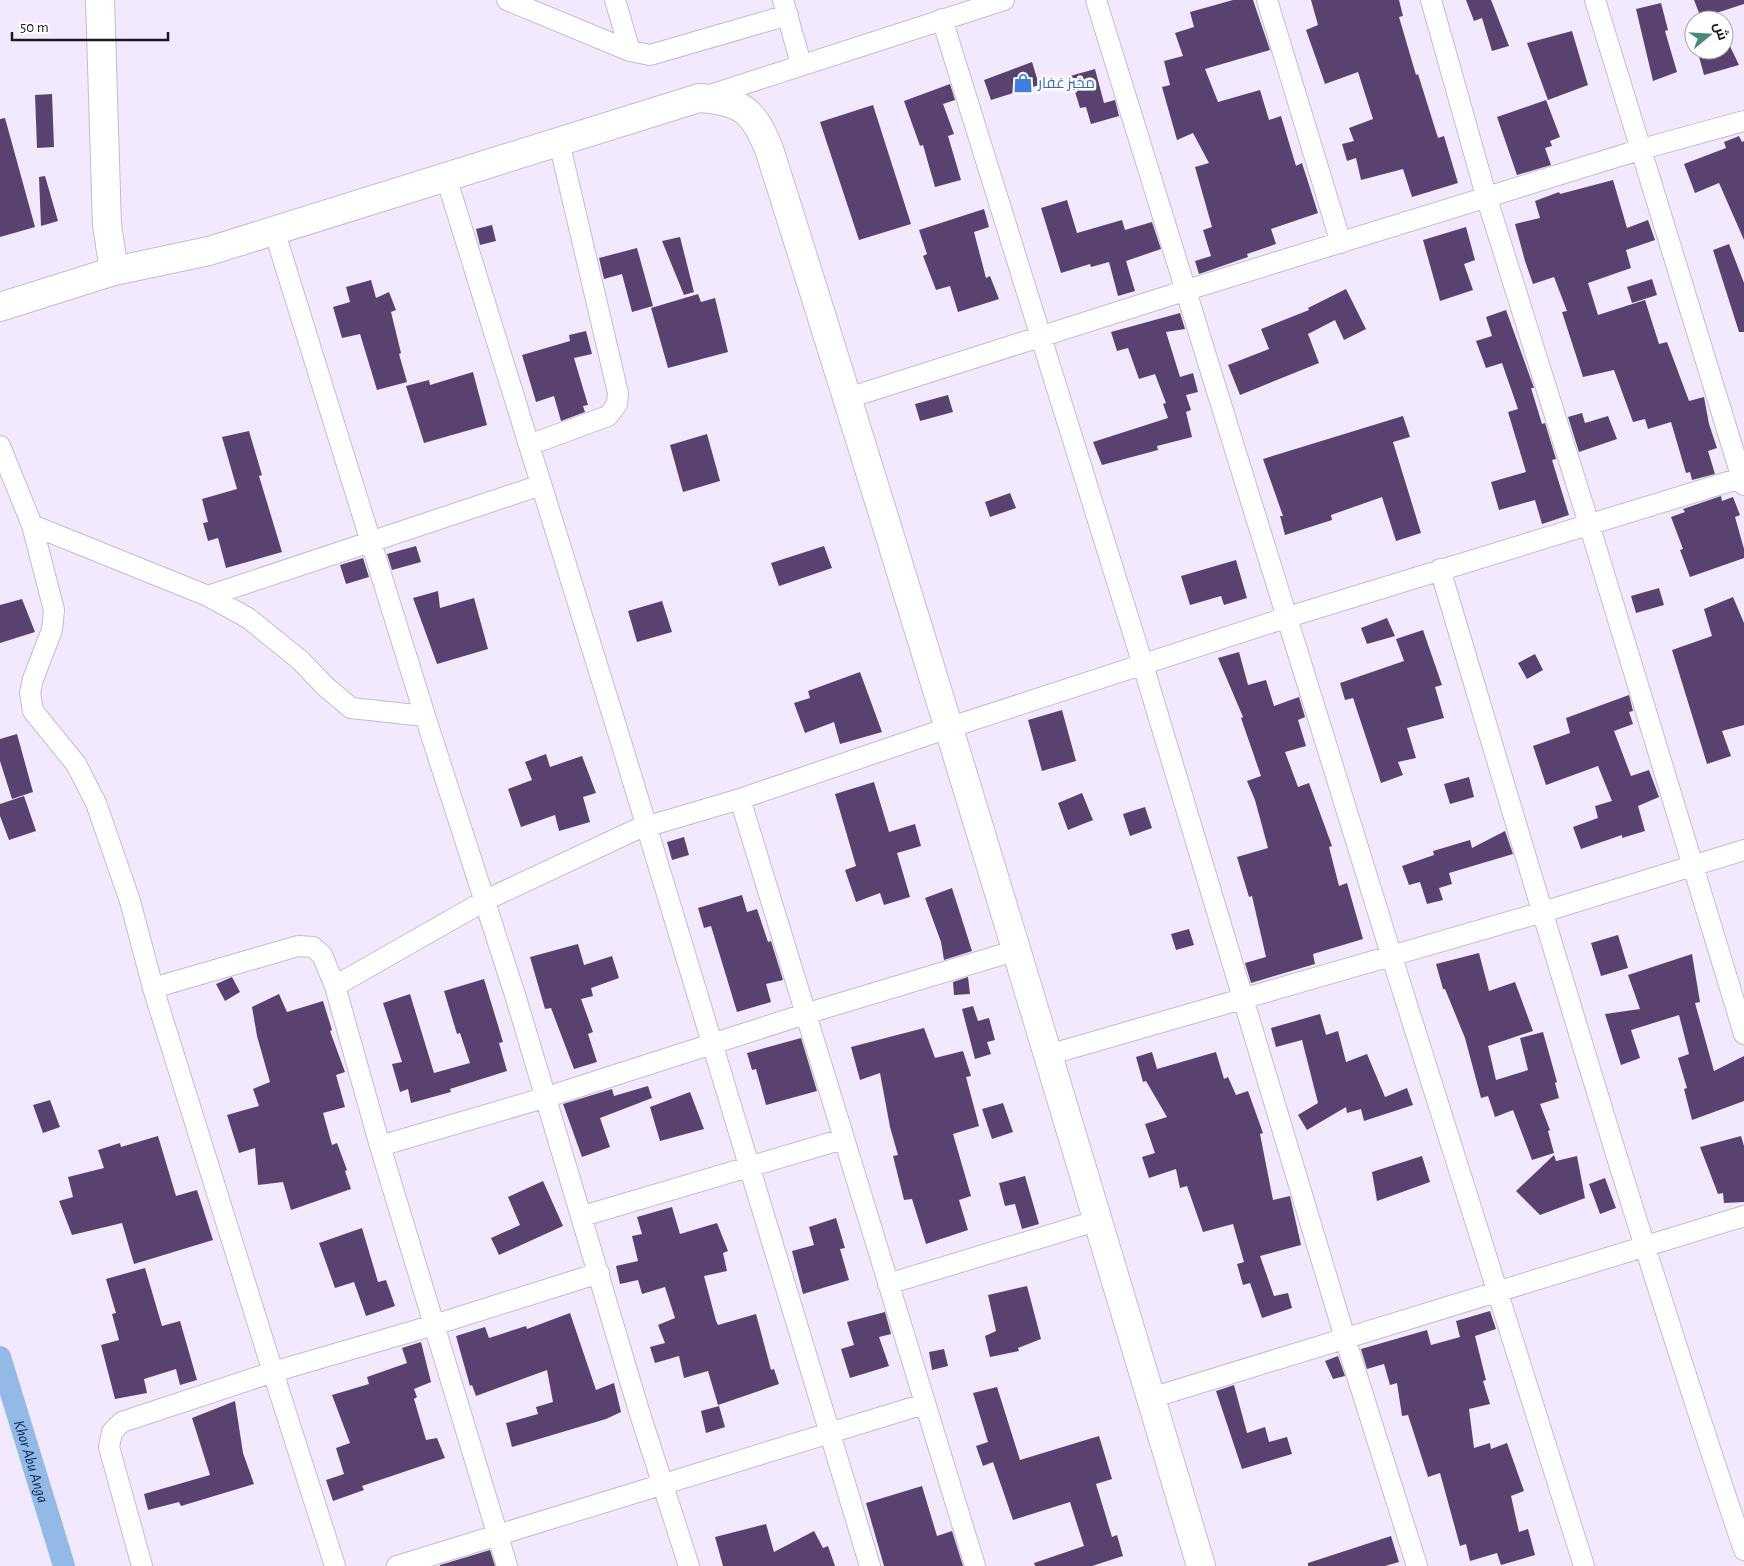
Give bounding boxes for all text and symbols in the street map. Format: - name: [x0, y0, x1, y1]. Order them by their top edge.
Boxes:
- scale bar: [12, 10, 169, 42]
- north arrow: [1684, 10, 1734, 60]
- text: 50 m: [20, 20, 49, 35]
- text: ش: [1710, 20, 1732, 42]
- shop icon: مخبز غفار: [1012, 72, 1034, 94]
- place label: مخبز غفار: [1037, 76, 1095, 92]
- water label: Khor Abu Anga: [11, 1418, 51, 1505]

